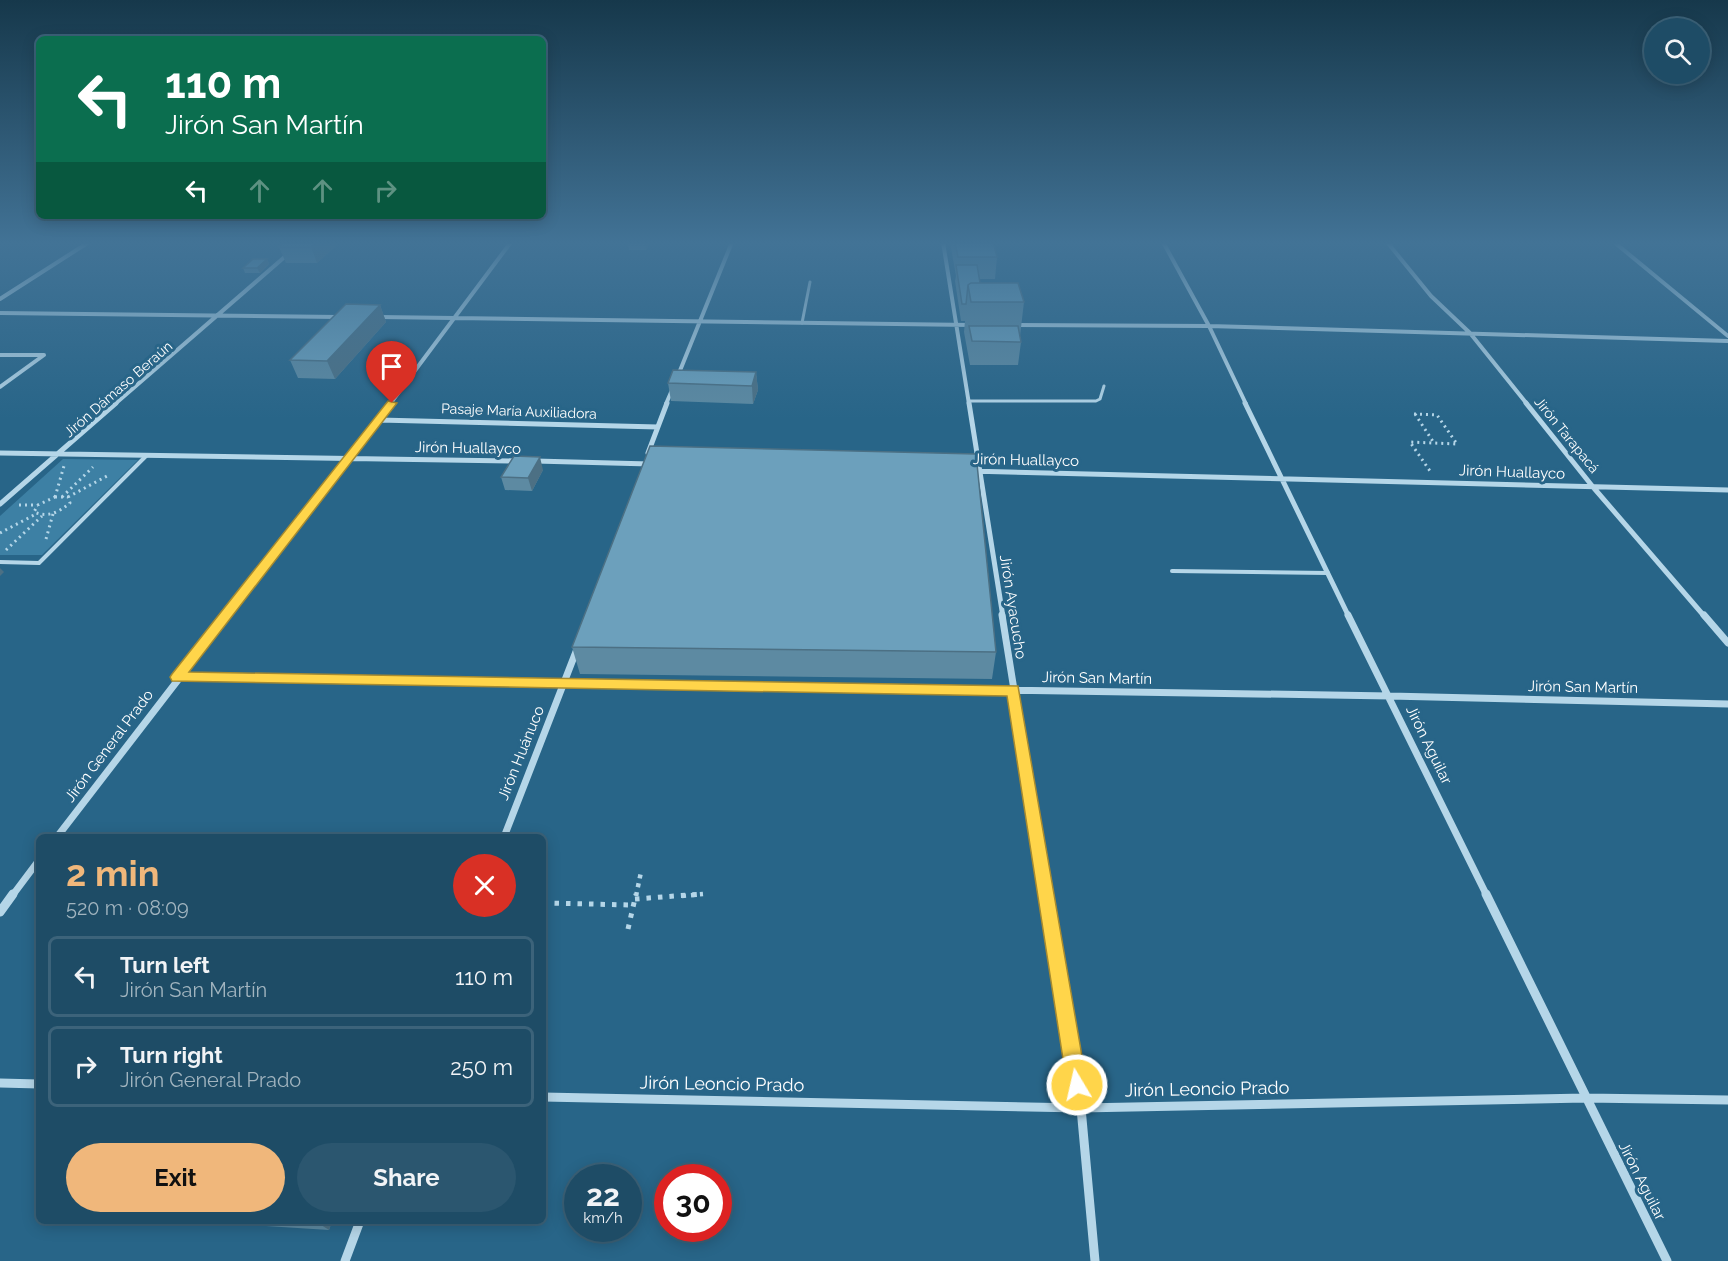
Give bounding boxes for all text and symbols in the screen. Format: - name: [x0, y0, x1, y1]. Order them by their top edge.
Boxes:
- map controls: [1644, 18, 1710, 84]
- button: search: [1644, 18, 1710, 84]
- text: 110 m: [165, 59, 281, 108]
- icon: left: [66, 60, 144, 138]
- text: Jirón San Martín: [165, 109, 364, 140]
- icon: left: [180, 174, 213, 207]
- icon: ahead: [243, 174, 276, 207]
- icon: ahead: [306, 174, 339, 207]
- icon: right: [369, 174, 402, 207]
- street label: Jirón Dámaso Beraún: [61, 338, 175, 440]
- pin: [366, 341, 417, 403]
- icon: arrive: [375, 350, 408, 383]
- street label: Jirón Tarapacá: [1532, 394, 1602, 476]
- street label: Pasaje María Auxiliadora: [441, 400, 597, 422]
- street label: Jirón Huallayco: [415, 438, 521, 458]
- street label: Jirón Huallayco: [973, 450, 1079, 470]
- street label: Jirón Huallayco: [1459, 461, 1565, 483]
- street label: Jirón Ayacucho: [996, 554, 1030, 660]
- street label: Jirón San Martín: [1042, 668, 1152, 688]
- street label: Jirón San Martín: [1528, 677, 1638, 697]
- street label: Jirón General Prado: [61, 686, 157, 806]
- street label: Jirón Huánuco: [494, 703, 548, 803]
- street label: Jirón Aguilar: [1402, 703, 1456, 788]
- text: 2 min: [66, 852, 159, 894]
- button: close: [453, 854, 516, 917]
- text: 520 m · 08:09: [66, 896, 189, 920]
- text: Turn left: [120, 952, 210, 978]
- icon: left: [69, 960, 102, 993]
- text: 110 m: [455, 964, 513, 990]
- text: Jirón San Martín: [120, 978, 267, 1002]
- text: Turn right: [120, 1042, 223, 1068]
- icon: right: [69, 1050, 102, 1083]
- position arrow: [1045, 1053, 1109, 1117]
- text: 250 m: [450, 1054, 513, 1080]
- text: Jirón General Prado: [120, 1068, 301, 1092]
- street label: Jirón Leoncio Prado: [639, 1072, 805, 1095]
- street label: Jirón Leoncio Prado: [1124, 1077, 1290, 1100]
- street label: Jirón Aguilar: [1615, 1139, 1670, 1224]
- button: Exit: [66, 1143, 285, 1212]
- button: Share: [297, 1143, 516, 1212]
- speed limit sign: 30: [654, 1164, 732, 1242]
- text: 22: [586, 1178, 620, 1213]
- text: km/h: [583, 1209, 623, 1227]

